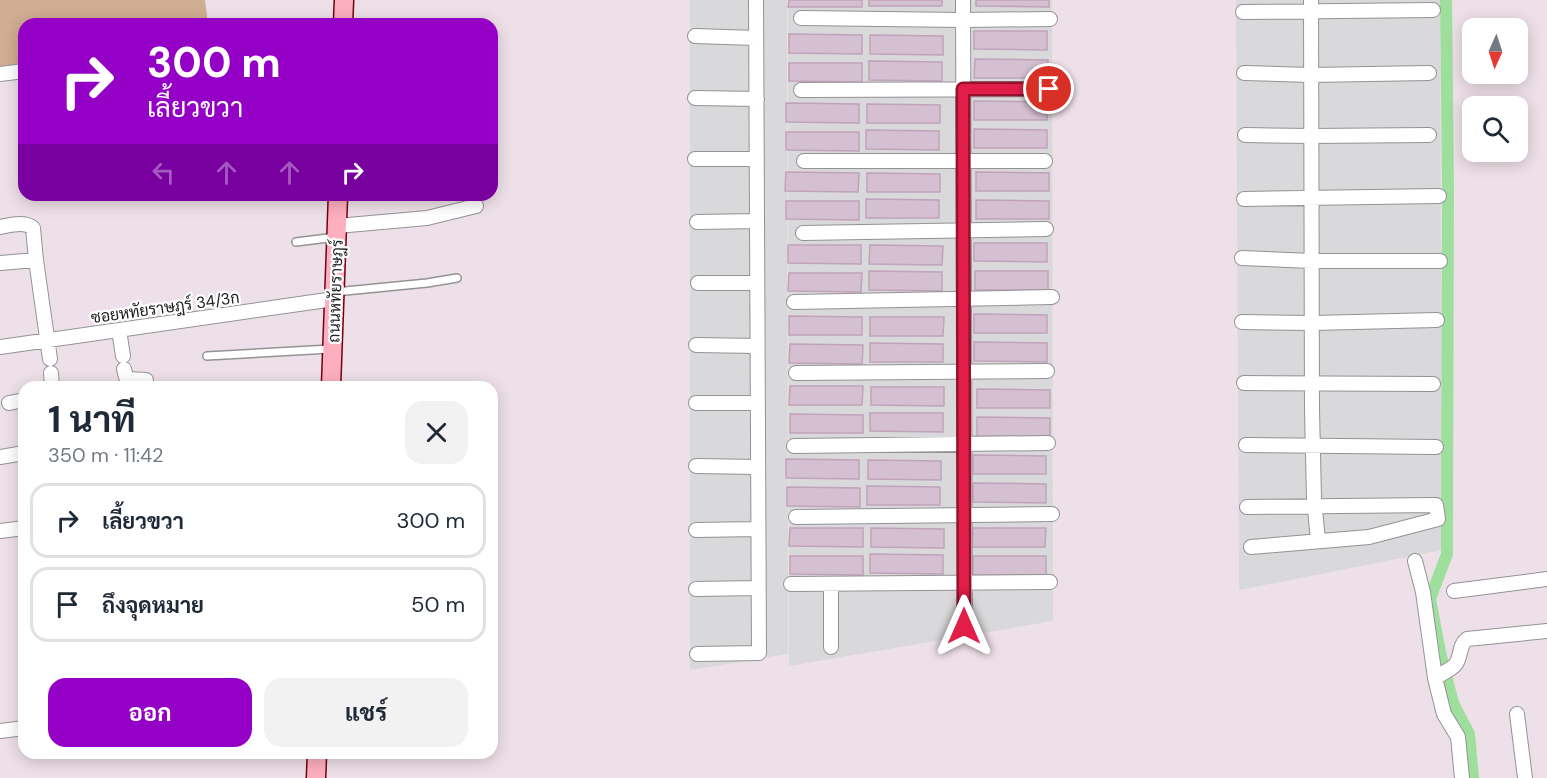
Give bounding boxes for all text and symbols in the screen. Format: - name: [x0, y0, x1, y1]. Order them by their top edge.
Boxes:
- north arrow: [1462, 18, 1528, 84]
- map controls: [1462, 18, 1528, 162]
- text: 300 m: [147, 35, 281, 90]
- icon: right: [48, 42, 126, 120]
- pin: [1023, 63, 1074, 114]
- icon: arrive: [1032, 72, 1065, 105]
- text: เลี้ยวขวา: [147, 90, 243, 125]
- button: search: [1462, 96, 1528, 162]
- icon: left: [147, 156, 180, 189]
- icon: ahead: [210, 156, 243, 189]
- icon: ahead: [273, 156, 306, 189]
- icon: right: [336, 156, 369, 189]
- street label: ถนนหทัยราษฎร์: [321, 239, 348, 343]
- street label: ซอยหทัยราษฎร์ 34/3ก: [89, 285, 241, 328]
- text: 1 นาที: [48, 396, 136, 443]
- button: close: [405, 401, 468, 464]
- text: 350 m · 11:42: [48, 442, 164, 468]
- icon: right: [51, 504, 84, 537]
- text: 300 m: [396, 506, 465, 535]
- text: เลี้ยวขวา: [102, 507, 184, 536]
- icon: arrive: [51, 588, 84, 621]
- text: 50 m: [411, 590, 465, 619]
- text: ถึงจุดหมาย: [102, 591, 204, 620]
- position arrow: [932, 594, 996, 658]
- button: ออก: [48, 678, 252, 747]
- button: แชร์: [264, 678, 468, 747]

